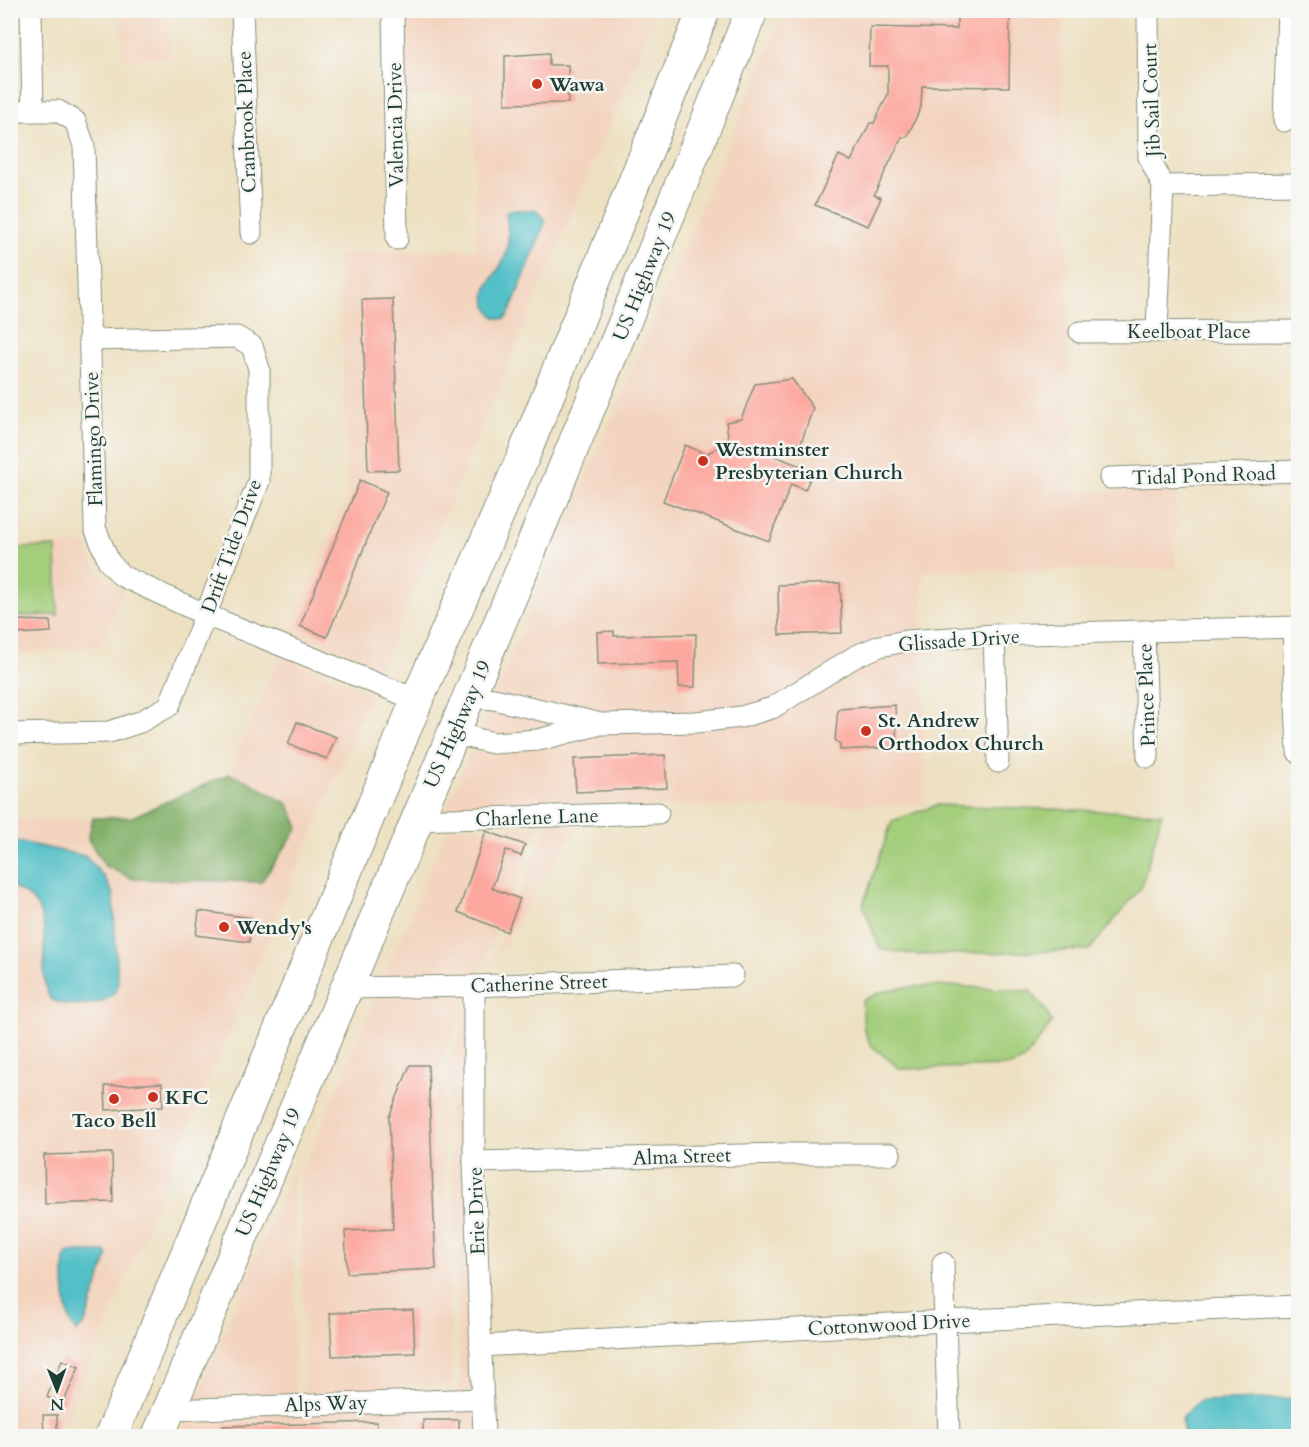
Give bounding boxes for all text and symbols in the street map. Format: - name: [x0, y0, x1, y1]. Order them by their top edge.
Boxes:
- street label: Jib Sail Court: [1136, 42, 1167, 160]
- street label: Cranbrook Place: [231, 51, 262, 193]
- street label: Valencia Drive: [381, 62, 410, 188]
- place label: Wawa: [548, 71, 605, 98]
- marker: Wawa: [530, 77, 544, 91]
- street label: US Highway 19: [606, 207, 683, 345]
- street label: Keelboat Place: [1127, 318, 1251, 345]
- street label: Flamingo Drive: [78, 371, 109, 507]
- place label: Westminster Presbyterian Church: [714, 436, 903, 486]
- marker: Westminster Presbyterian Church: [696, 454, 710, 468]
- street label: Tidal Pond Road: [1132, 459, 1277, 492]
- street label: Drift Tide Drive: [195, 475, 268, 617]
- street label: Glissade Drive: [897, 623, 1021, 658]
- street label: Prince Place: [1131, 643, 1162, 747]
- street label: US Highway 19: [417, 656, 498, 792]
- place label: St. Andrew Orthodox Church: [878, 707, 1044, 757]
- marker: St. Andrew Orthodox Church: [859, 724, 873, 738]
- street label: Charlene Lane: [475, 802, 599, 833]
- place label: Wendy's: [235, 914, 312, 941]
- marker: Wendy's: [217, 920, 231, 934]
- street label: Catherine Street: [470, 968, 609, 999]
- place label: KFC: [165, 1084, 209, 1111]
- marker: KFC: [146, 1090, 160, 1104]
- marker: Taco Bell: [107, 1092, 121, 1106]
- street label: US Highway 19: [229, 1104, 308, 1241]
- place label: Taco Bell: [71, 1107, 157, 1134]
- street label: Alma Street: [632, 1141, 732, 1172]
- street label: Erie Drive: [461, 1166, 492, 1255]
- street label: Cottonwood Drive: [807, 1307, 971, 1342]
- north arrow: [27, 1360, 87, 1420]
- street label: Alps Way: [284, 1389, 369, 1418]
- text: N: [50, 1393, 64, 1415]

